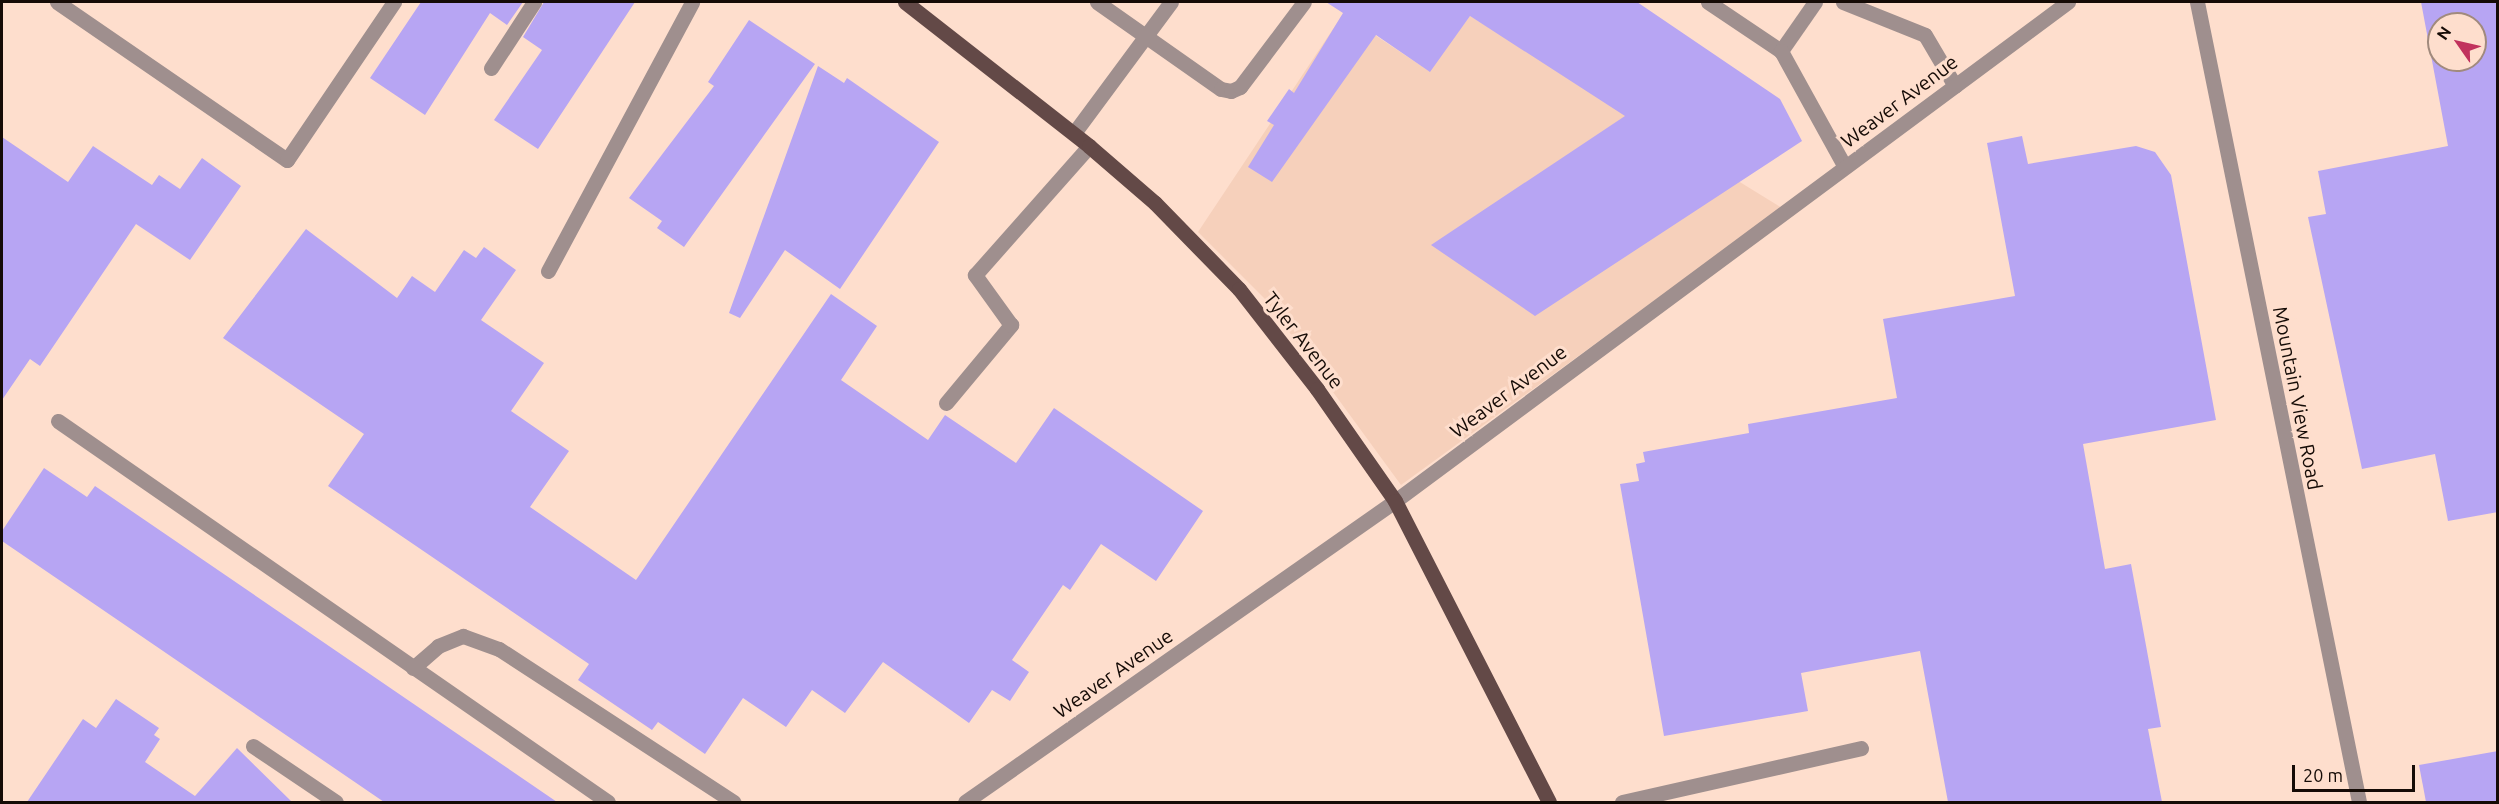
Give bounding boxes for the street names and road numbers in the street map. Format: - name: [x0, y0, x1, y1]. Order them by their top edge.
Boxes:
- street label: Weaver Avenue: [1836, 49, 1962, 153]
- street label: Tyler Avenue: [1259, 287, 1349, 393]
- street label: Mountain View Road: [2268, 304, 2328, 492]
- street label: Weaver Avenue: [1445, 339, 1571, 443]
- street label: Weaver Avenue: [1049, 623, 1177, 723]

